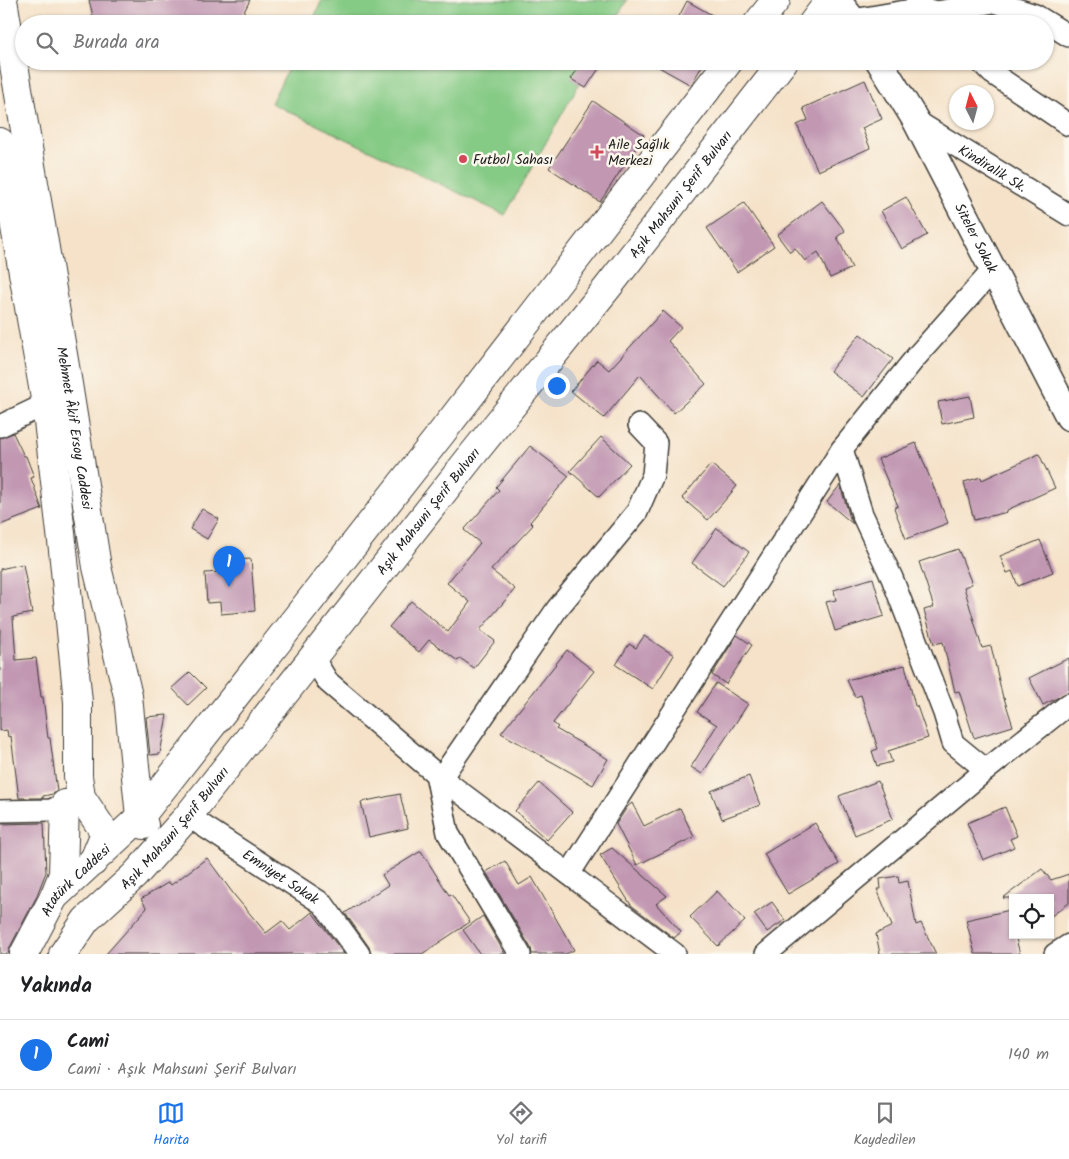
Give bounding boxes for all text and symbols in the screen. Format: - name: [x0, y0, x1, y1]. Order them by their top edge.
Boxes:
- search box: [15, 15, 1054, 70]
- text: Burada ara: [73, 28, 160, 58]
- icon: search: [33, 29, 61, 57]
- north arrow: [949, 85, 994, 130]
- street label: Aşık Mahsuni Şerif Bulvarı: [624, 126, 738, 264]
- place label: Aile Sağlık Merkezi: [608, 134, 670, 172]
- street label: Kindiralik Sk.: [954, 139, 1031, 198]
- marker: Aile Sağlık Merkezi: [590, 145, 604, 159]
- place label: Futbol Sahası: [473, 149, 553, 171]
- marker: Futbol Sahası: [457, 153, 469, 165]
- street label: Siteler Sokak: [948, 199, 1003, 277]
- street label: Mehmet Âkif Ersoy Caddesi: [50, 345, 98, 512]
- your location: [544, 373, 570, 399]
- street label: Aşık Mahsuni Şerif Bulvarı: [372, 443, 486, 580]
- pin: 1: [213, 546, 245, 587]
- street label: Aşık Mahsuni Şerif Bulvarı: [116, 762, 235, 896]
- street label: Atatürk Caddesi: [36, 839, 117, 921]
- street label: Emniyet Sokak: [238, 844, 324, 911]
- map controls: [1009, 894, 1054, 939]
- button: locate: [1009, 894, 1054, 939]
- text: Yakında: [20, 970, 92, 1003]
- text: Cami: [67, 1027, 109, 1057]
- text: 1: [34, 1042, 38, 1067]
- text: 140 m: [1008, 1042, 1049, 1067]
- text: Cami · Aşık Mahsuni Şerif Bulvarı: [67, 1057, 297, 1082]
- tab: Harita: [153, 1099, 189, 1151]
- tab: Yol tarifi: [496, 1099, 547, 1151]
- tab: Kaydedilen: [853, 1099, 916, 1151]

